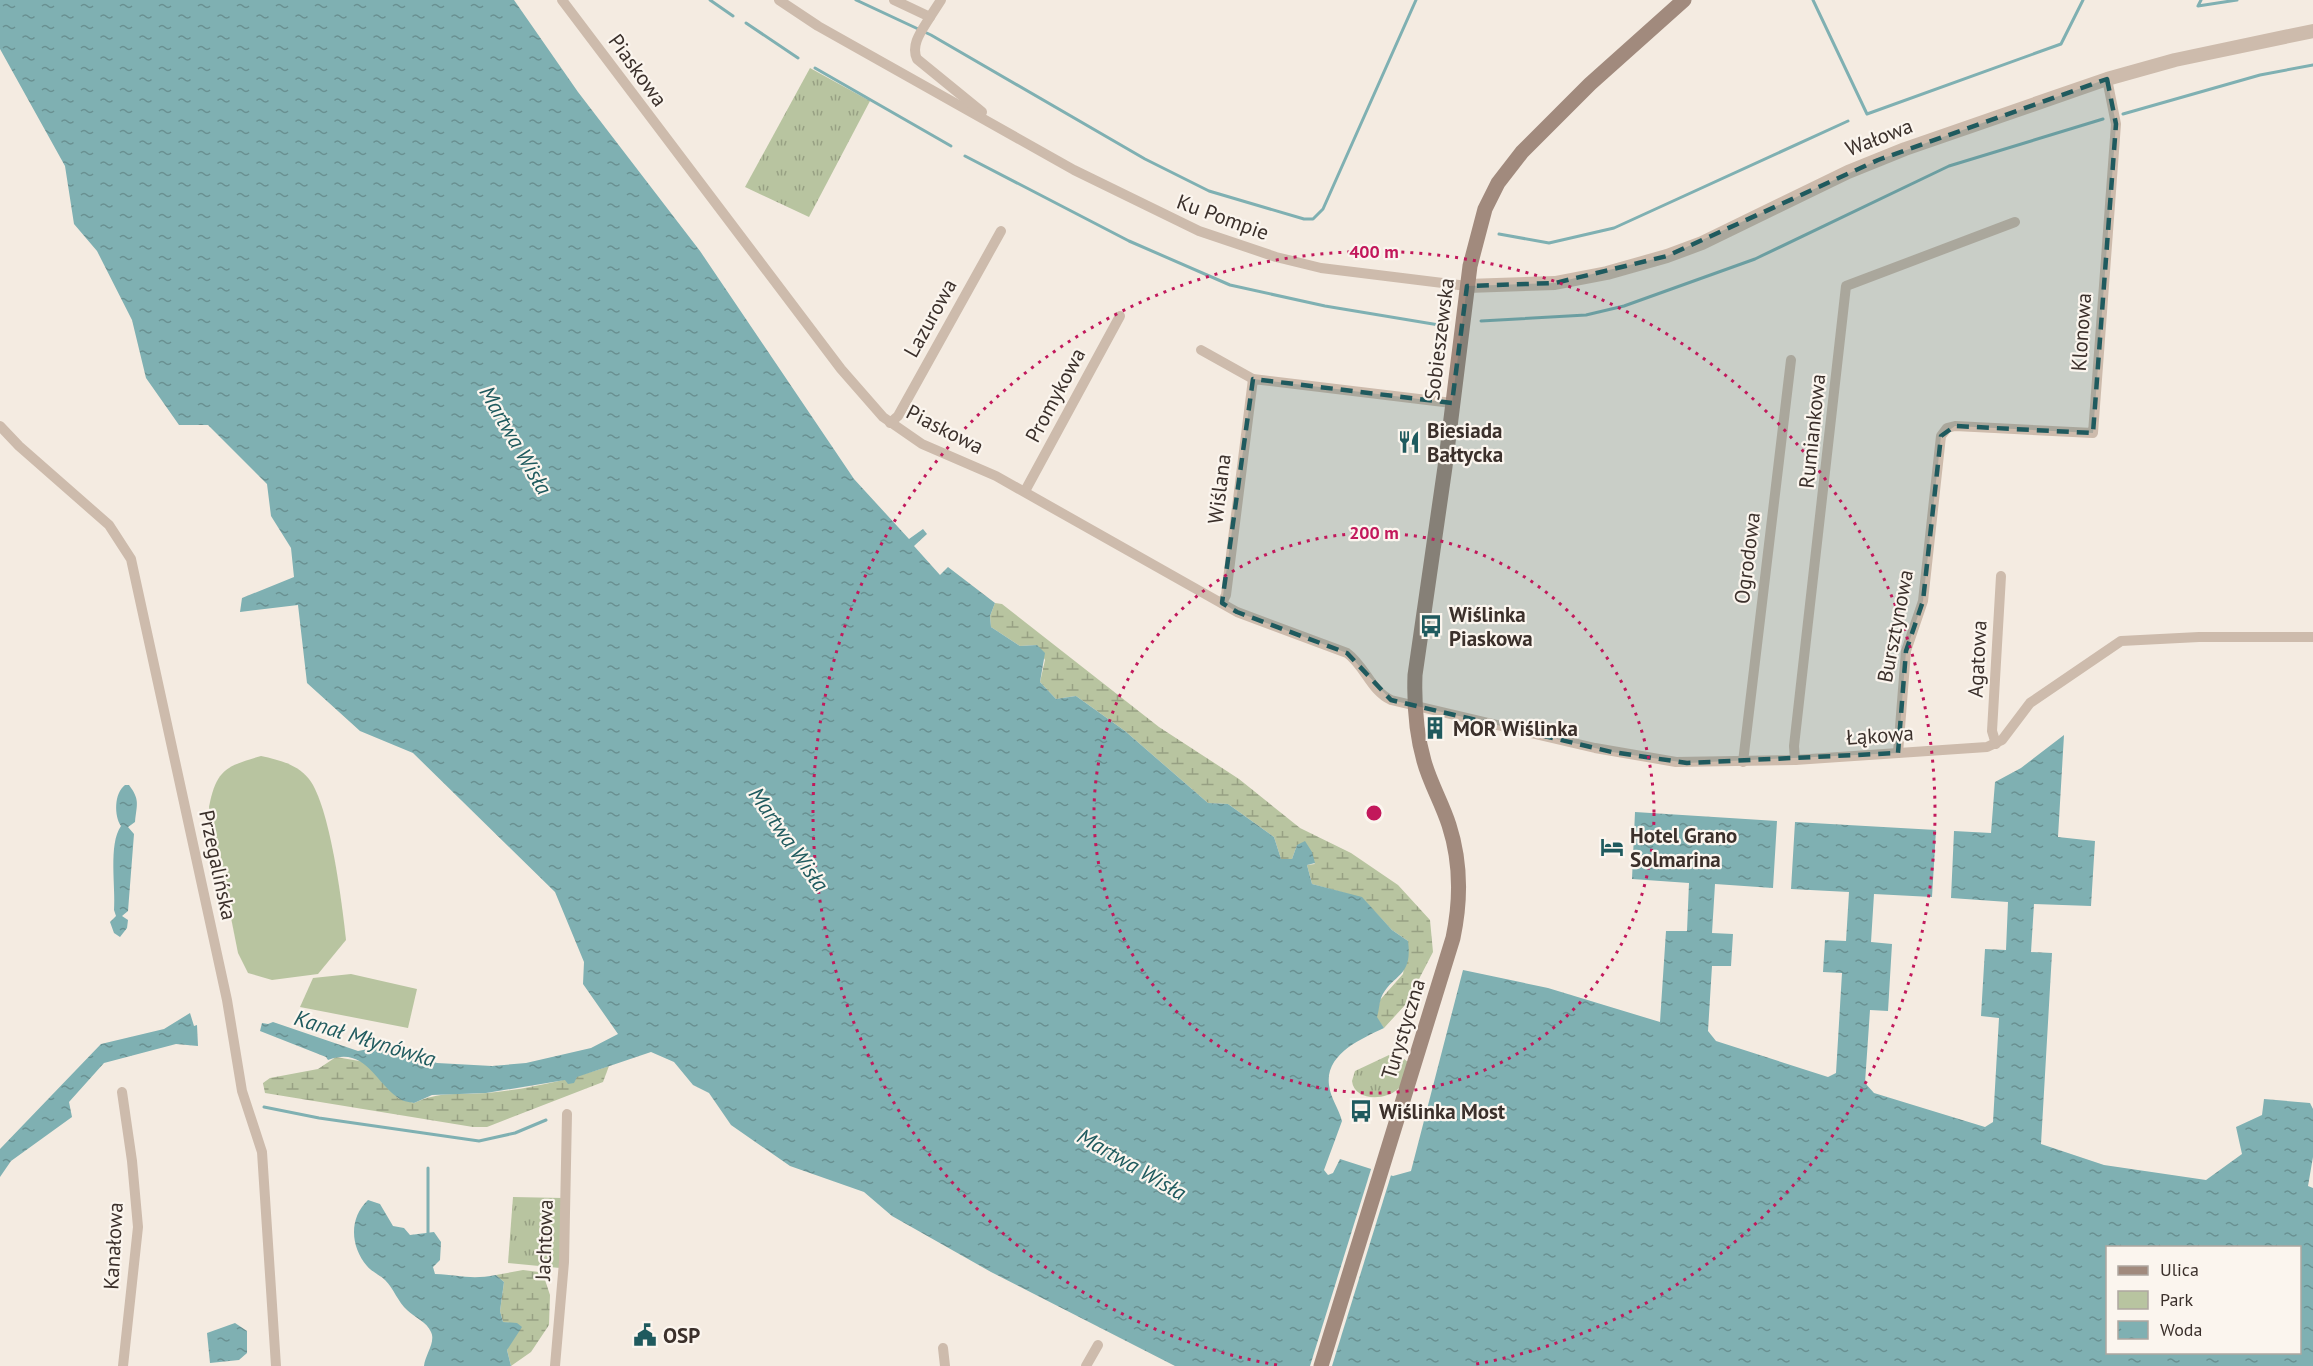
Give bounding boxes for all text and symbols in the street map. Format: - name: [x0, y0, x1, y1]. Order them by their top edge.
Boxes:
- street label: Piaskowa: [603, 28, 673, 112]
- street label: Wałowa: [1842, 112, 1916, 162]
- street label: Ku Pompie: [1173, 188, 1273, 246]
- text: 400 m: [1349, 240, 1399, 263]
- street label: Lazurowa: [897, 274, 963, 362]
- street label: Sobieszewska: [1418, 276, 1460, 402]
- street label: Klonowa: [2065, 292, 2097, 372]
- street label: Promykowa: [1019, 343, 1091, 447]
- street label: Rumiankowa: [1793, 372, 1831, 490]
- water label: Martwa Wisła: [474, 381, 559, 500]
- street label: Piaskowa: [902, 398, 988, 460]
- place label: Biesiada Bałtycka: [1427, 417, 1503, 468]
- restaurant icon: Biesiada Bałtycka: [1396, 429, 1422, 455]
- street label: Wiślana: [1201, 452, 1237, 526]
- street label: Ogrodowa: [1728, 511, 1766, 605]
- text: 200 m: [1349, 521, 1399, 544]
- street label: Bursztynowa: [1871, 567, 1919, 685]
- place label: Wiślinka Piaskowa: [1449, 601, 1533, 652]
- bus stop icon: Wiślinka Piaskowa: [1418, 613, 1444, 639]
- street label: Agatowa: [1961, 620, 1993, 698]
- building icon: MOR Wiślinka: [1422, 715, 1448, 741]
- place label: MOR Wiślinka: [1453, 715, 1578, 742]
- street label: Łąkowa: [1845, 719, 1915, 751]
- water label: Martwa Wisła: [743, 781, 835, 897]
- centre of rings: [1364, 803, 1384, 823]
- street label: Przegalińska: [193, 807, 243, 923]
- place label: Hotel Grano Solmarina: [1630, 822, 1737, 873]
- hotel icon: Hotel Grano Solmarina: [1599, 834, 1625, 860]
- street label: Turystyczna: [1375, 975, 1431, 1083]
- water label: Kanał Młynówka: [291, 1003, 439, 1073]
- bus stop icon: Wiślinka Most: [1348, 1098, 1374, 1124]
- place label: Wiślinka Most: [1379, 1098, 1506, 1125]
- water label: Martwa Wisła: [1073, 1122, 1192, 1207]
- street label: Jachtowa: [529, 1199, 559, 1282]
- street label: Kanałowa: [97, 1202, 129, 1290]
- legend: [2106, 1246, 2301, 1354]
- text: Ulica: [2160, 1258, 2199, 1281]
- text: Park: [2160, 1288, 2193, 1311]
- text: Woda: [2160, 1318, 2202, 1341]
- public building icon: OSP: [632, 1322, 658, 1348]
- place label: OSP: [663, 1322, 700, 1349]

